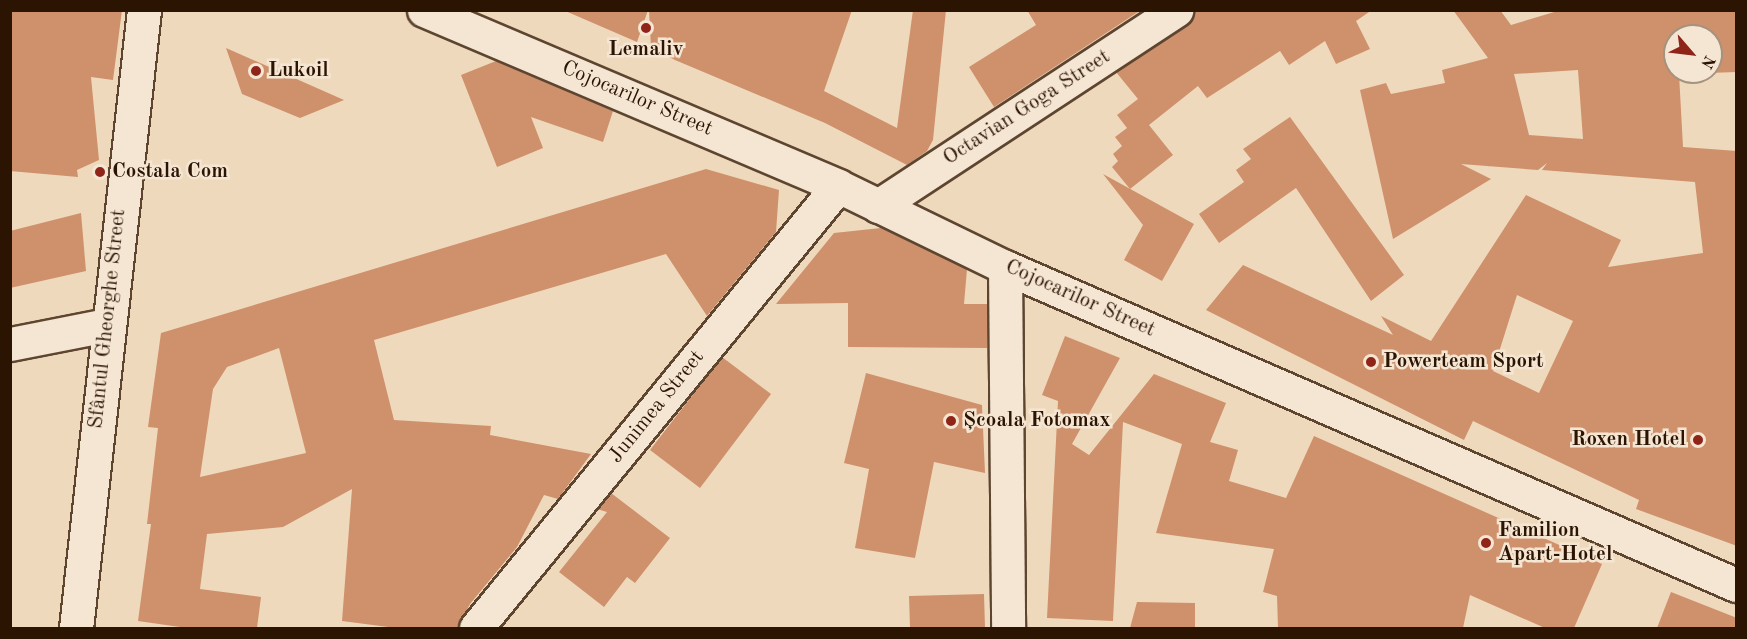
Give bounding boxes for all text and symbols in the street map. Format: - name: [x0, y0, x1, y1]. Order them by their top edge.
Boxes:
- marker: Lemaliv: [639, 21, 653, 35]
- north arrow: [1663, 24, 1723, 84]
- place label: Lemaliv: [608, 37, 684, 63]
- street label: Octavian Goga Street: [939, 45, 1115, 171]
- text: N: [1697, 52, 1717, 71]
- street label: Cojocarilor Street: [558, 56, 716, 142]
- place label: Lukoil: [268, 58, 329, 84]
- marker: Lukoil: [249, 64, 263, 78]
- place label: Costala Com: [112, 159, 228, 185]
- marker: Costala Com: [93, 165, 107, 179]
- street label: Sfântul Gheorghe Street: [84, 208, 132, 430]
- street label: Cojocarilor Street: [1001, 255, 1159, 343]
- street label: Junimea Street: [604, 346, 710, 468]
- place label: Powerteam Sport: [1383, 349, 1544, 375]
- marker: Powerteam Sport: [1364, 355, 1378, 369]
- place label: Școala Fotomax: [963, 408, 1110, 434]
- marker: Școala Fotomax: [944, 414, 958, 428]
- place label: Roxen Hotel: [1571, 427, 1686, 453]
- marker: Roxen Hotel: [1691, 433, 1705, 447]
- place label: Familion Apart-Hotel: [1498, 518, 1612, 568]
- marker: Familion Apart-Hotel: [1479, 536, 1493, 550]

